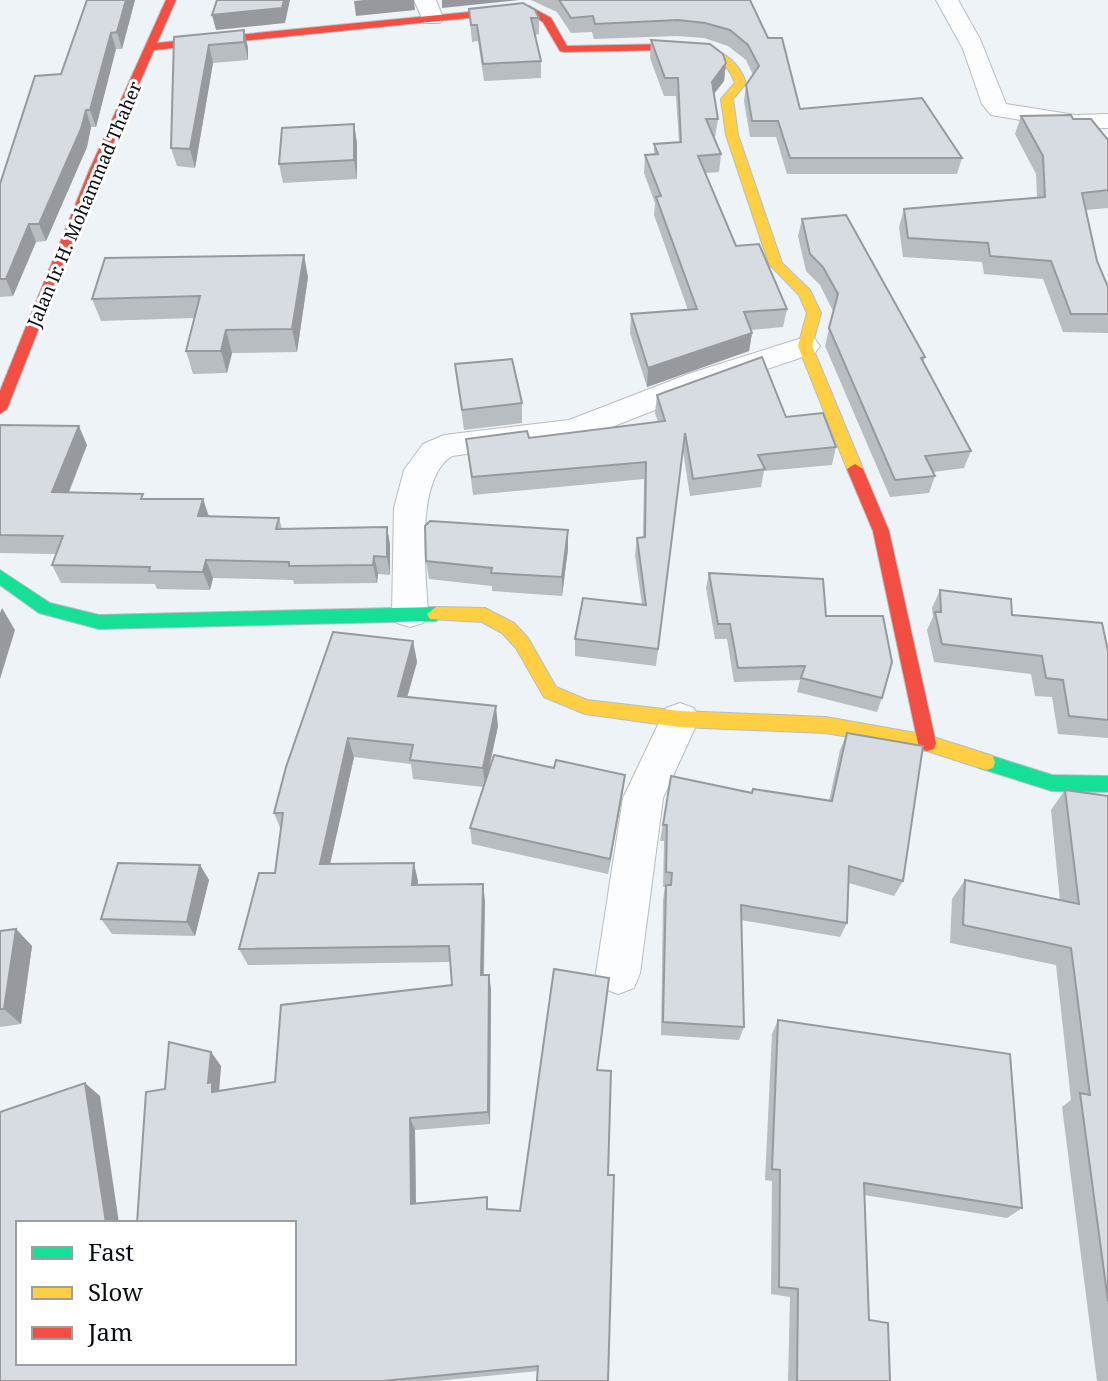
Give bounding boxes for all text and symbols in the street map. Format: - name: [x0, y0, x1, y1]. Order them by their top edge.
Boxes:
- street label: Jalan Ir. H. Mohammad Thaher: [21, 77, 147, 331]
- legend: [16, 1221, 296, 1365]
- text: Fast: [88, 1235, 134, 1268]
- text: Slow: [88, 1275, 143, 1308]
- text: Jam: [87, 1315, 133, 1348]

